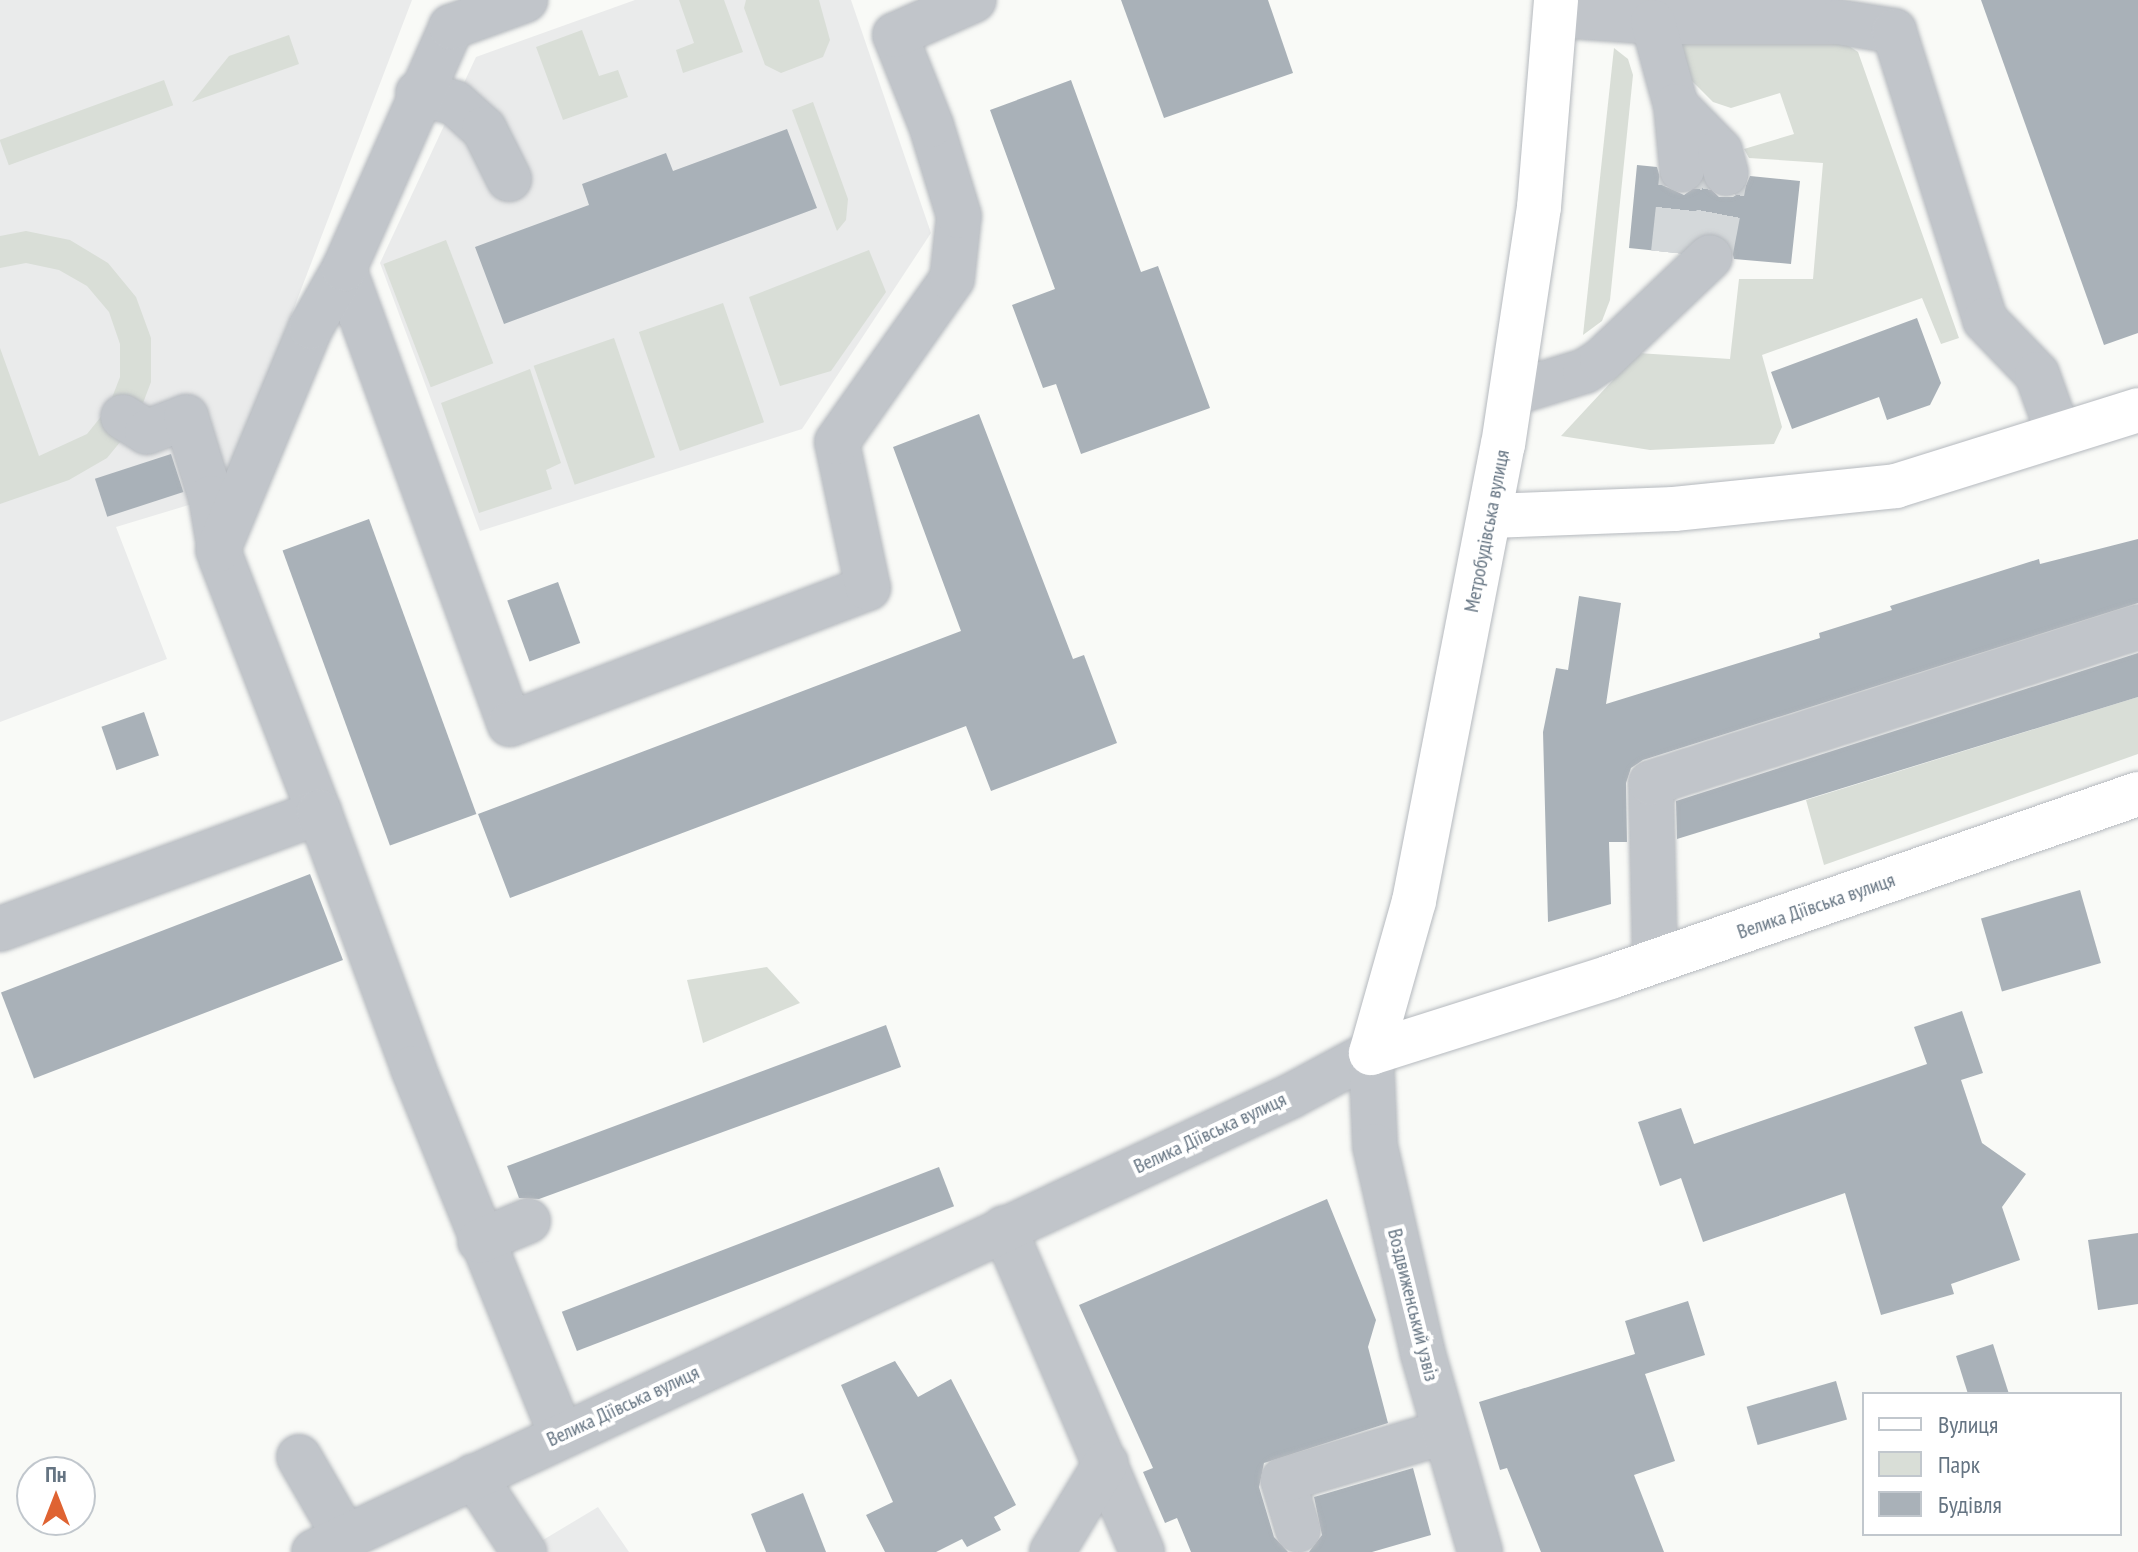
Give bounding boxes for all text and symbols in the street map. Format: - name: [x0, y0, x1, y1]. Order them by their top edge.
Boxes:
- street label: Метробудівська вулиця: [1459, 448, 1515, 614]
- street label: Велика Діївська вулиця: [1734, 868, 1898, 944]
- street label: Велика Діївська вулиця: [1130, 1087, 1290, 1179]
- street label: Воздвиженський узвіз: [1382, 1226, 1444, 1384]
- street label: Велика Діївська вулиця: [543, 1360, 703, 1452]
- legend: [1862, 1392, 2122, 1536]
- text: Вулиця: [1938, 1409, 1998, 1440]
- text: Парк: [1938, 1449, 1980, 1480]
- north arrow: [16, 1456, 96, 1536]
- text: Пн: [45, 1460, 67, 1488]
- text: Будівля: [1938, 1489, 2002, 1520]

